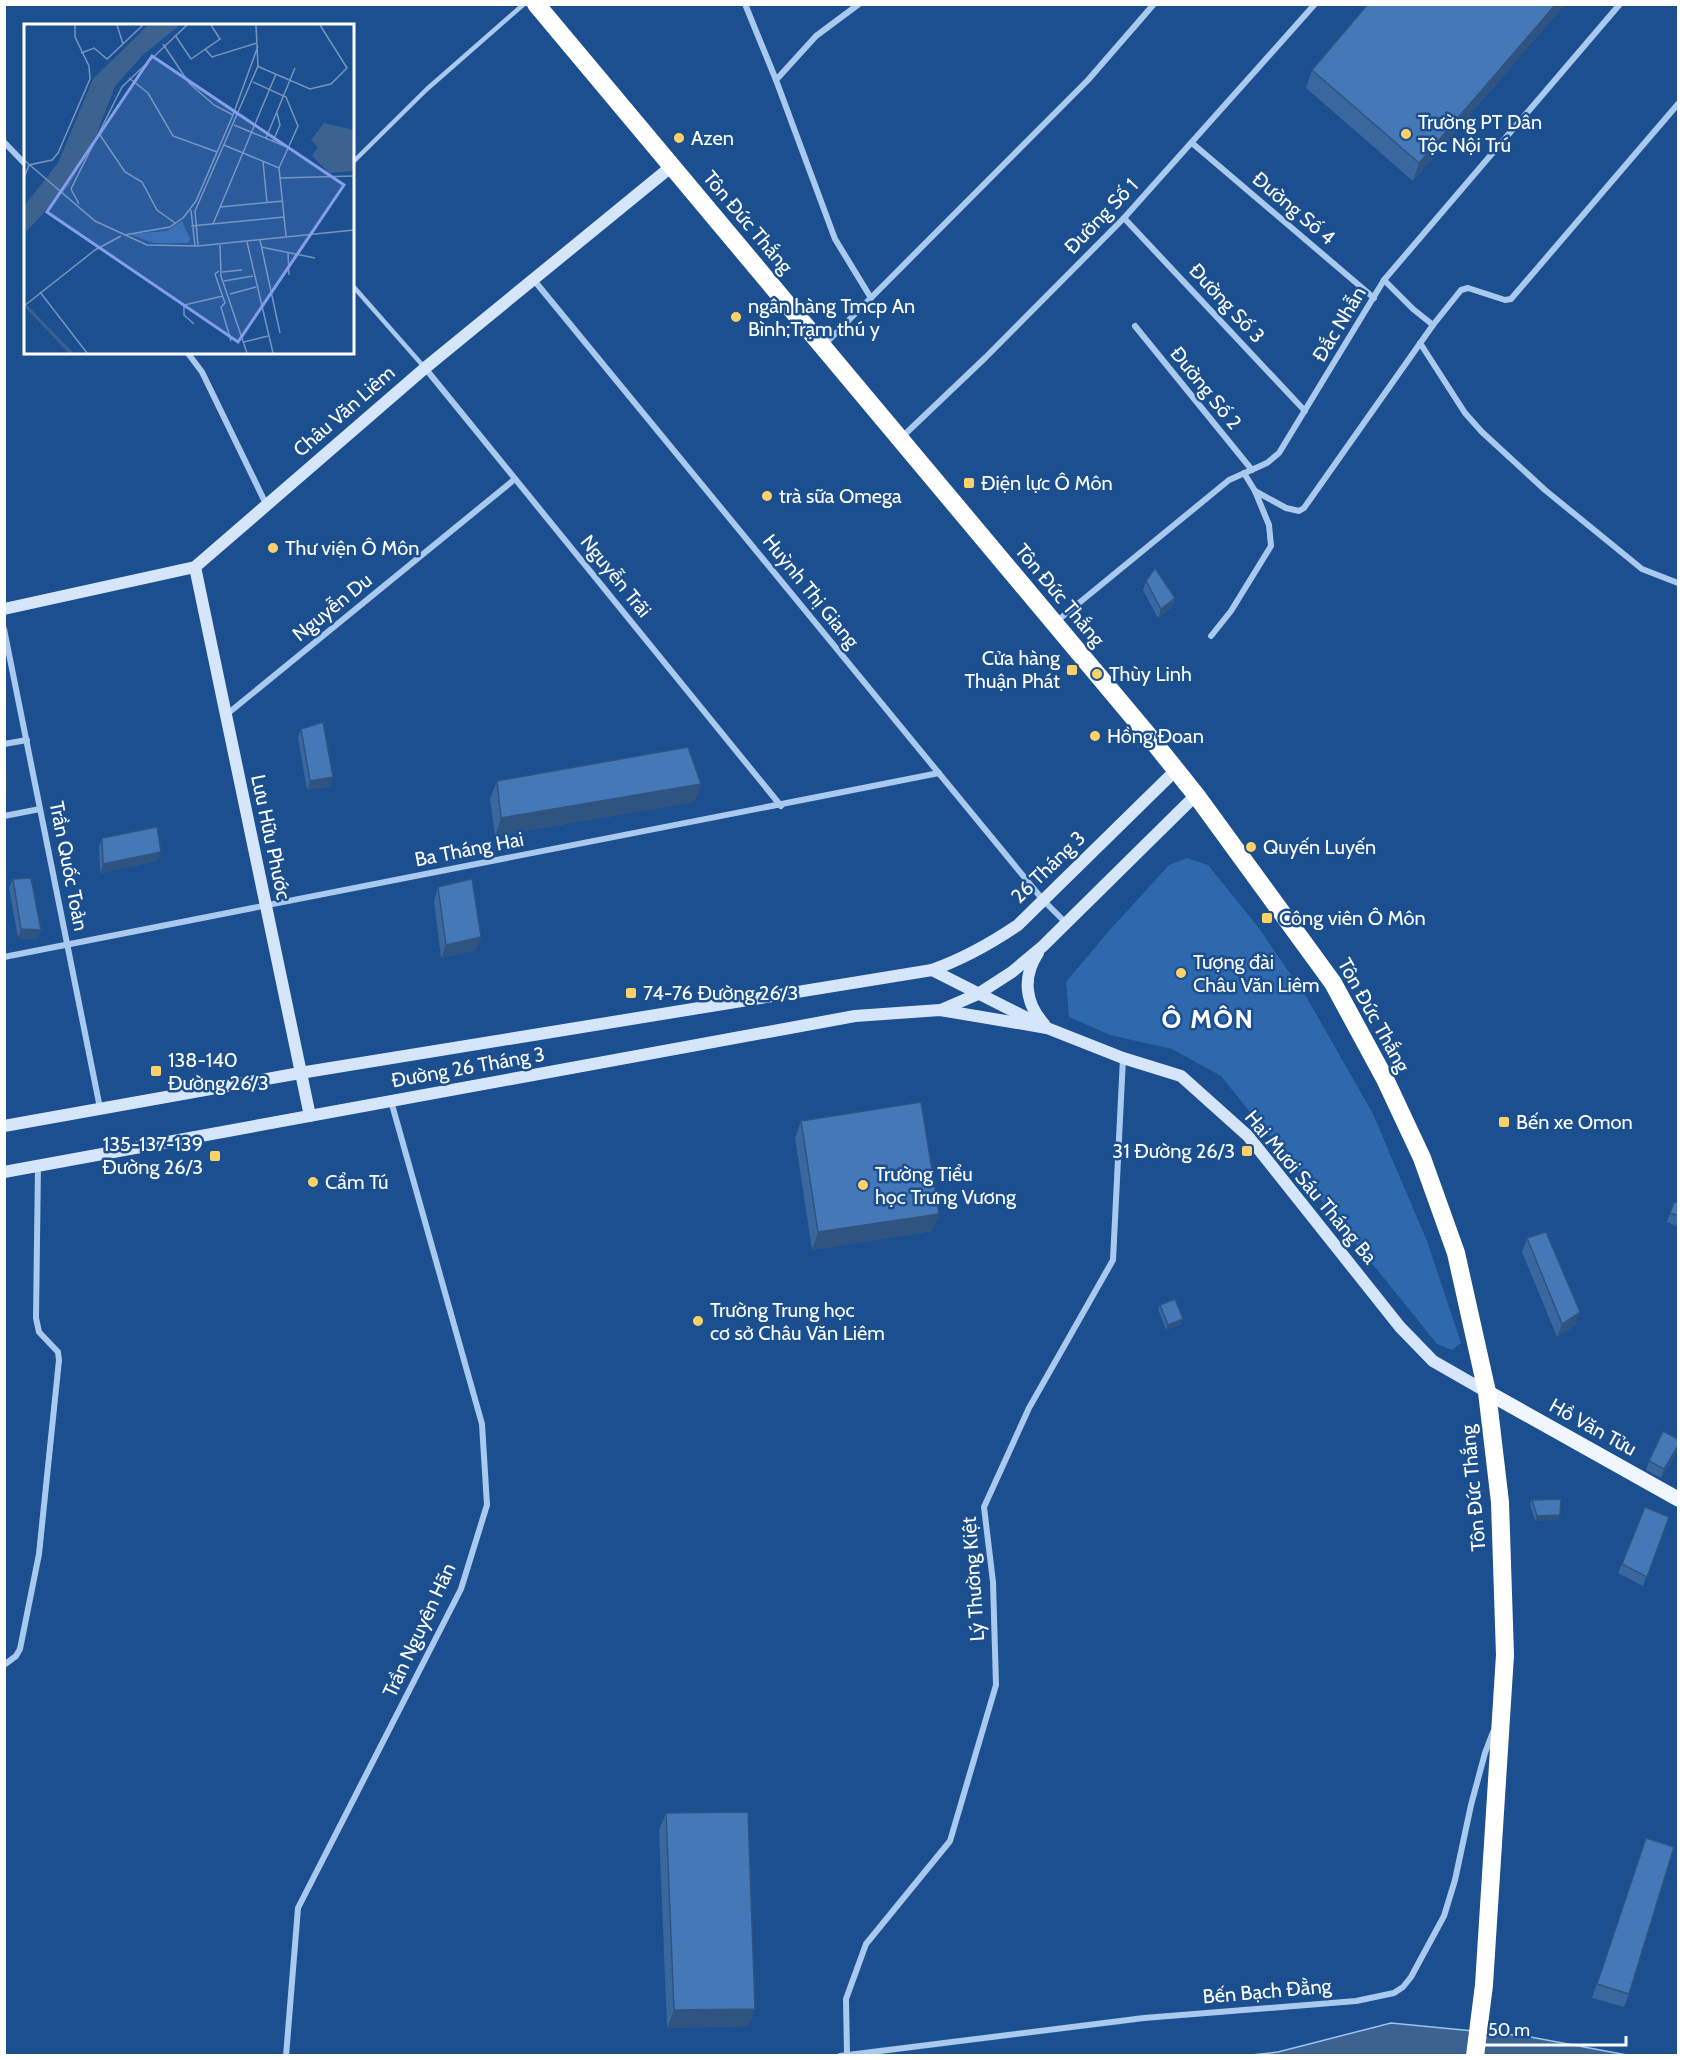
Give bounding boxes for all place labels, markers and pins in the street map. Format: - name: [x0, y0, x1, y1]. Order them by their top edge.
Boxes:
- place label: Trường PT Dân Tộc Nội Trú: [1418, 110, 1542, 157]
- place label: Azen: [691, 126, 734, 150]
- marker: Trường PT Dân Tộc Nội Trú: [1399, 127, 1413, 141]
- marker: Azen: [672, 131, 686, 145]
- place label: ngân hàng Tmcp An Bình;Trạm thú y: [748, 294, 915, 341]
- marker: ngân hàng Tmcp An Bình;Trạm thú y: [729, 310, 743, 324]
- place label: Điện lực Ô Môn: [981, 471, 1113, 495]
- marker: Điện lực Ô Môn: [962, 476, 976, 490]
- place label: trà sữa Omega: [779, 484, 902, 508]
- marker: trà sữa Omega: [760, 489, 774, 503]
- place label: Thư viện Ô Môn: [285, 536, 419, 560]
- marker: Thư viện Ô Môn: [266, 541, 280, 555]
- place label: Cửa hàng Thuận Phát: [965, 646, 1061, 693]
- place label: Thùy Linh: [1109, 662, 1192, 686]
- marker: Cửa hàng Thuận Phát: [1065, 663, 1079, 677]
- marker: Thùy Linh: [1090, 667, 1104, 681]
- place label: Hồng Đoan: [1107, 724, 1204, 748]
- marker: Hồng Đoan: [1088, 729, 1102, 743]
- place label: Quyến Luyến: [1263, 835, 1376, 859]
- marker: Quyến Luyến: [1244, 840, 1258, 854]
- place label: Công viên Ô Môn: [1279, 906, 1426, 930]
- marker: Công viên Ô Môn: [1260, 911, 1274, 925]
- place label: Tượng đài Châu Văn Liêm: [1193, 950, 1319, 997]
- marker: Tượng đài Châu Văn Liêm: [1174, 966, 1188, 980]
- place label: 74-76 Đường 26/3: [643, 981, 798, 1005]
- marker: 74-76 Đường 26/3: [624, 986, 638, 1000]
- place label: 138-140 Đường 26/3: [168, 1048, 269, 1095]
- marker: 138-140 Đường 26/3: [149, 1064, 163, 1078]
- place label: Bến xe Omon: [1516, 1110, 1633, 1134]
- marker: Bến xe Omon: [1497, 1115, 1511, 1129]
- place label: 135-137-139 Đường 26/3: [102, 1132, 203, 1179]
- place label: 31 Đường 26/3: [1112, 1139, 1235, 1163]
- marker: 31 Đường 26/3: [1240, 1144, 1254, 1158]
- marker: 135-137-139 Đường 26/3: [208, 1149, 222, 1163]
- place label: Trường Tiểu học Trưng Vương: [875, 1162, 1017, 1209]
- place label: Cẩm Tú: [325, 1170, 388, 1194]
- marker: Cẩm Tú: [306, 1175, 320, 1189]
- marker: Trường Tiểu học Trưng Vương: [856, 1178, 870, 1192]
- place label: Trường Trung học cơ sở Châu Văn Liêm: [710, 1298, 885, 1345]
- marker: Trường Trung học cơ sở Châu Văn Liêm: [691, 1314, 705, 1328]

